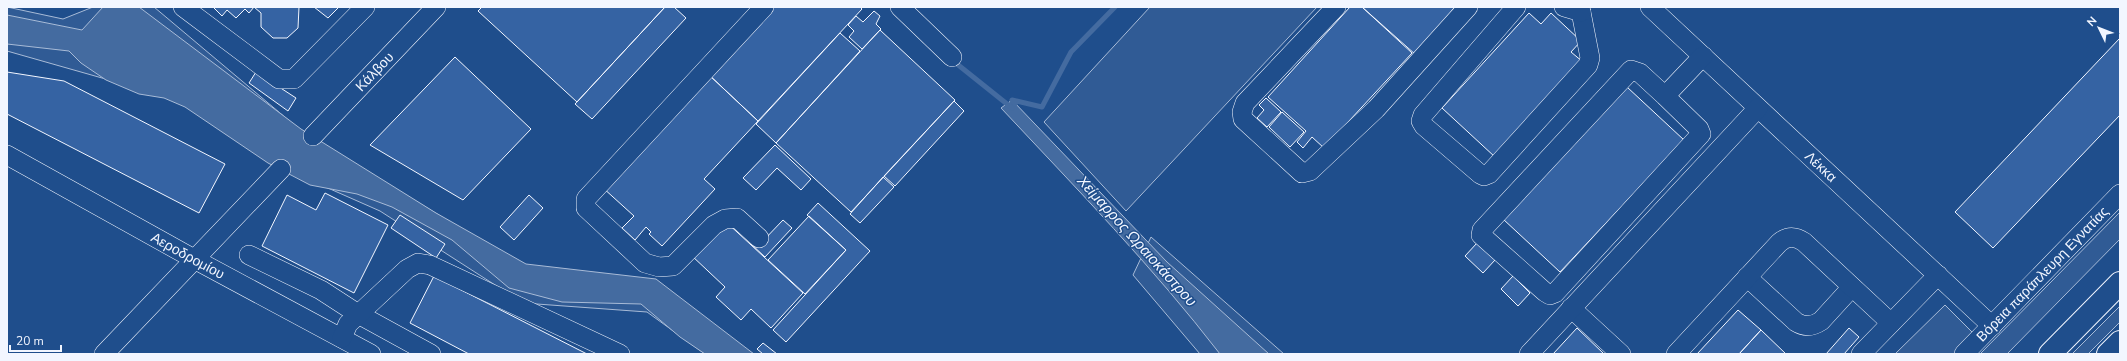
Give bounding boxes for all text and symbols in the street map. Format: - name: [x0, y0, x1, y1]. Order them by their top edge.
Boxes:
- north arrow: [2079, 8, 2119, 48]
- text: N: [2084, 13, 2100, 30]
- street label: Κάλβου: [351, 48, 398, 96]
- street label: Λέκκα: [1801, 147, 1841, 187]
- water label: Χείμαρρος Ωραιοκάστρου: [1072, 170, 1201, 311]
- street label: Βόρεια παράπλευρη Εγνατίας: [1972, 202, 2113, 346]
- street label: Αεροδρομίου: [147, 228, 228, 284]
- scale bar: [10, 327, 61, 353]
- text: 20 m: [16, 333, 44, 349]

